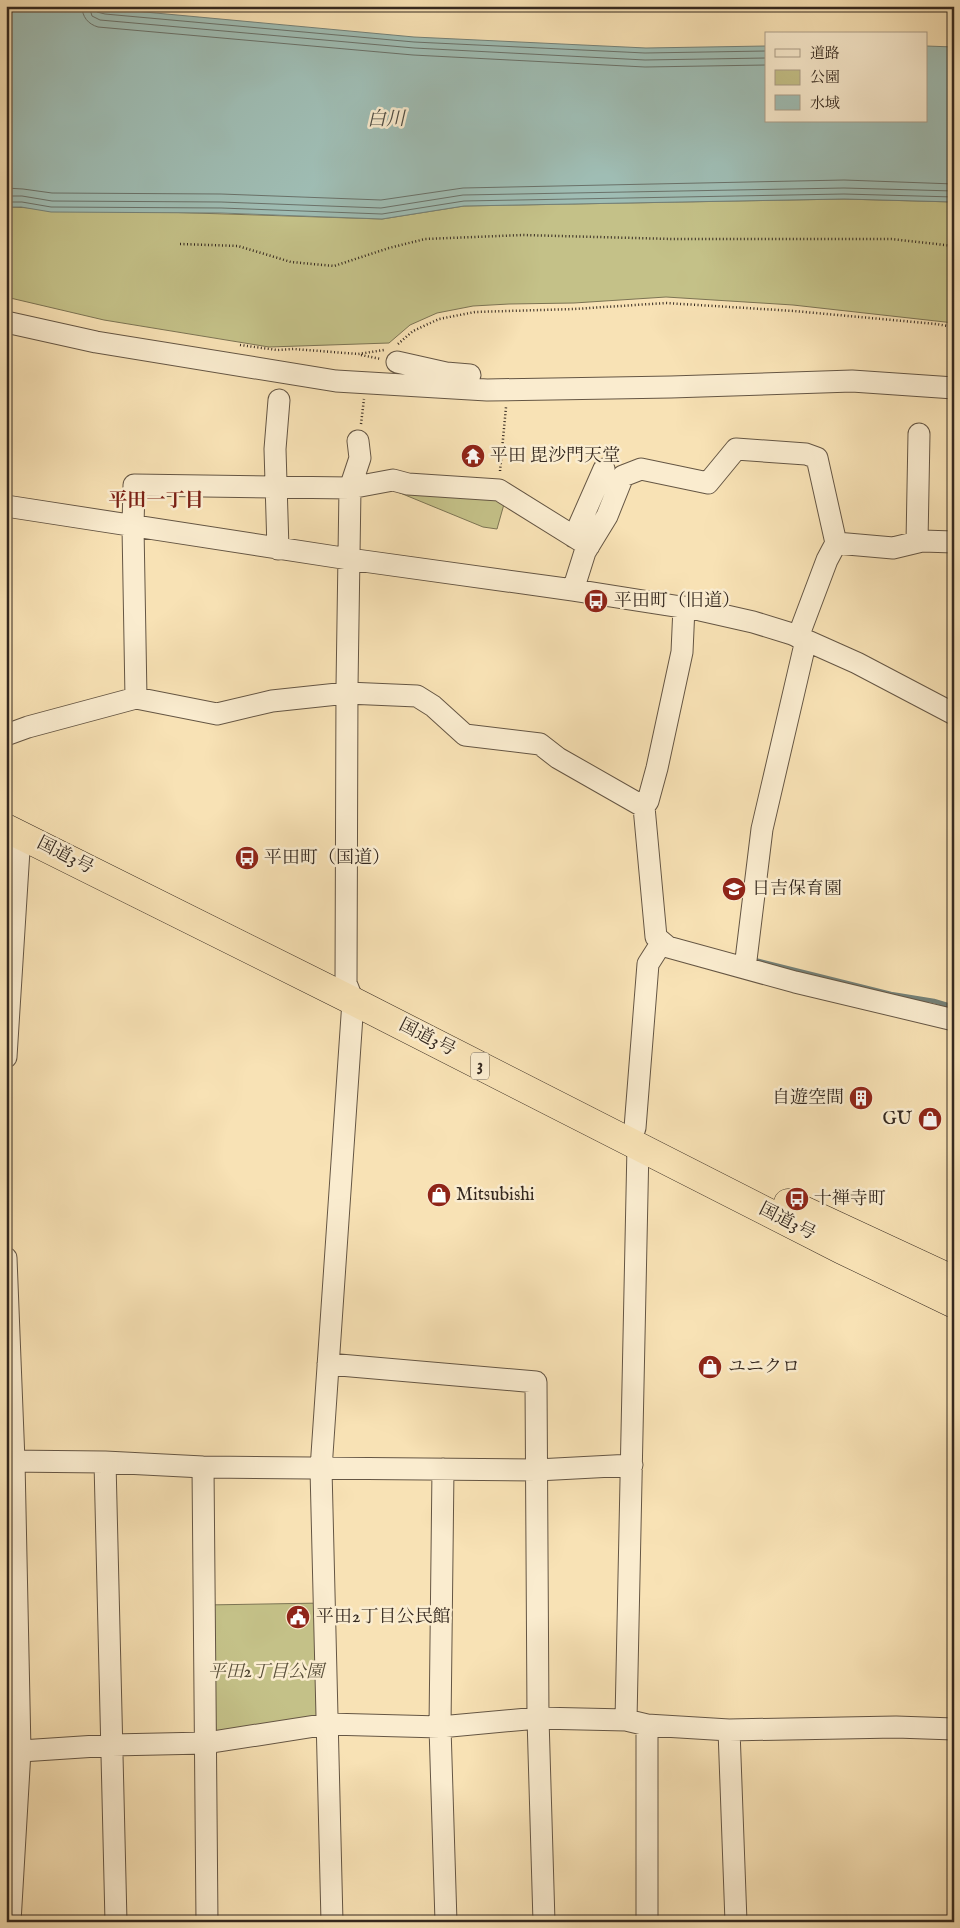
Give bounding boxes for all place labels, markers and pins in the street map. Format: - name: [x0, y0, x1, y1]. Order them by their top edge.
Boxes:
- temple icon: 平田 毘沙門天堂: [460, 443, 486, 469]
- place label: 平田 毘沙門天堂: [490, 445, 620, 468]
- bus stop icon: 平田町（旧道）: [583, 588, 609, 614]
- place label: 平田町（旧道）: [614, 590, 740, 613]
- bus stop icon: 平田町（国道）: [234, 845, 260, 871]
- place label: 平田町（国道）: [264, 847, 390, 870]
- school or university icon: 日吉保育園: [721, 876, 747, 902]
- place label: 日吉保育園: [752, 878, 842, 901]
- building icon: 自遊空間: [848, 1085, 874, 1111]
- place label: 自遊空間: [772, 1087, 844, 1110]
- shop icon: GU: [917, 1106, 943, 1132]
- place label: GU: [883, 1108, 913, 1131]
- shop icon: Mitsubishi: [426, 1182, 452, 1208]
- place label: Mitsubishi: [456, 1184, 535, 1207]
- bus stop icon: 十禅寺町: [784, 1186, 810, 1212]
- place label: 十禅寺町: [814, 1188, 886, 1211]
- shop icon: ユニクロ: [697, 1354, 723, 1380]
- place label: ユニクロ: [728, 1356, 800, 1379]
- public building icon: 平田2丁目公民館: [285, 1604, 311, 1630]
- place label: 平田2丁目公民館: [316, 1606, 450, 1629]

